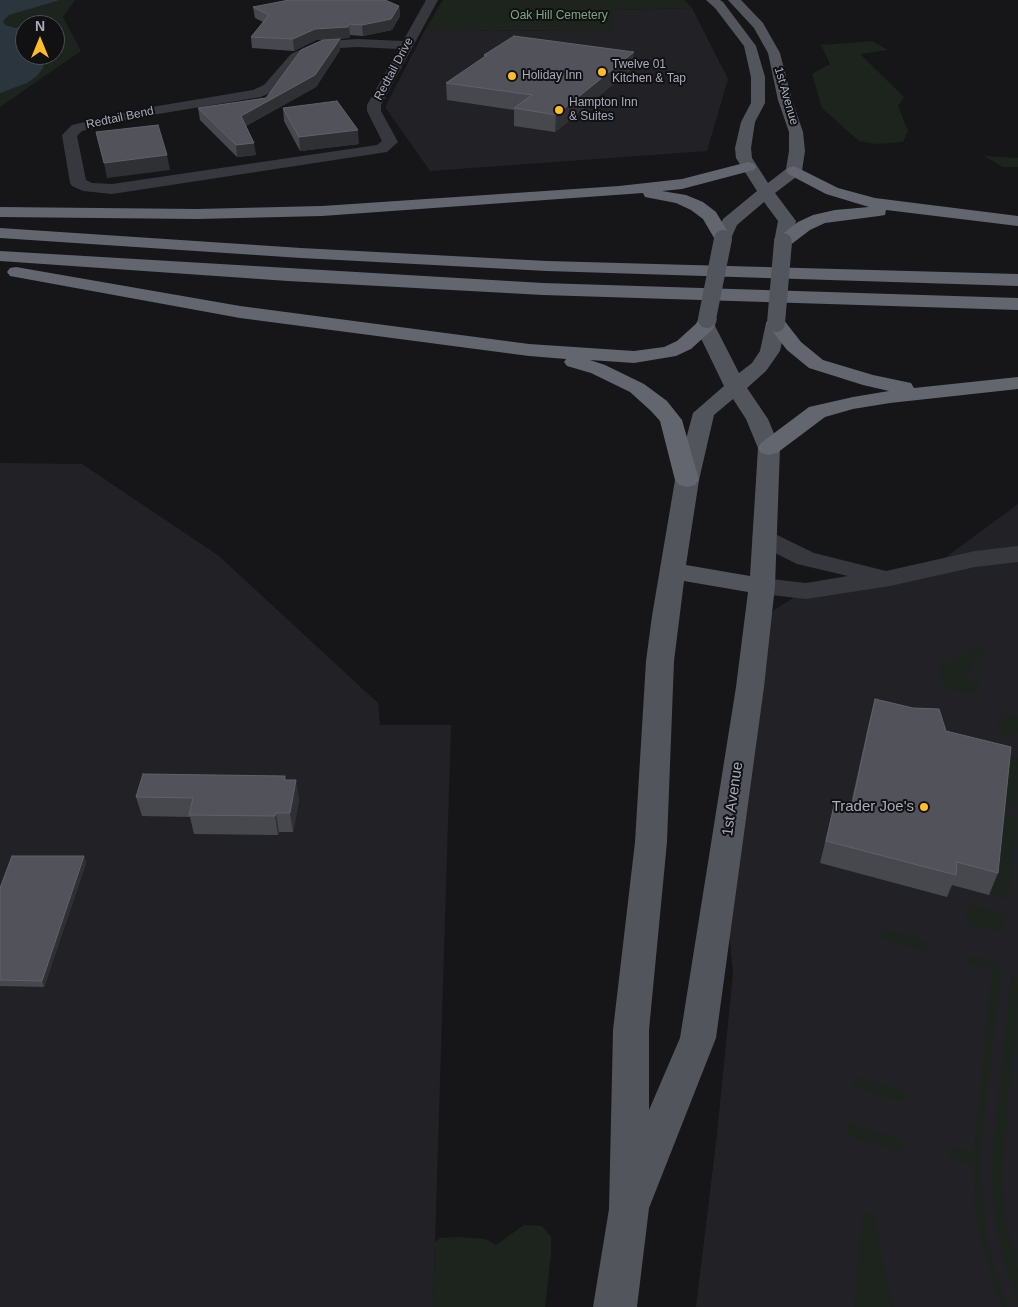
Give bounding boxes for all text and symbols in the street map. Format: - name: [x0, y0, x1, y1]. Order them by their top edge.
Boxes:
- park label: Oak Hill Cemetery: [510, 9, 608, 23]
- north arrow: [15, 15, 65, 65]
- text: N: [35, 18, 45, 34]
- street label: Redtail Drive: [372, 35, 416, 103]
- place label: Twelve 01 Kitchen & Tap: [612, 58, 686, 86]
- street label: 1st Avenue: [771, 65, 801, 127]
- marker: Twelve 01 Kitchen & Tap: [596, 66, 608, 78]
- place label: Holiday Inn: [522, 69, 582, 83]
- marker: Holiday Inn: [506, 70, 518, 82]
- place label: Hampton Inn & Suites: [569, 96, 638, 124]
- street label: Redtail Bend: [85, 104, 155, 132]
- marker: Hampton Inn & Suites: [553, 104, 565, 116]
- street label: 1st Avenue: [719, 761, 747, 837]
- place label: Trader Joe's: [832, 798, 914, 816]
- marker: Trader Joe's: [918, 801, 930, 813]

